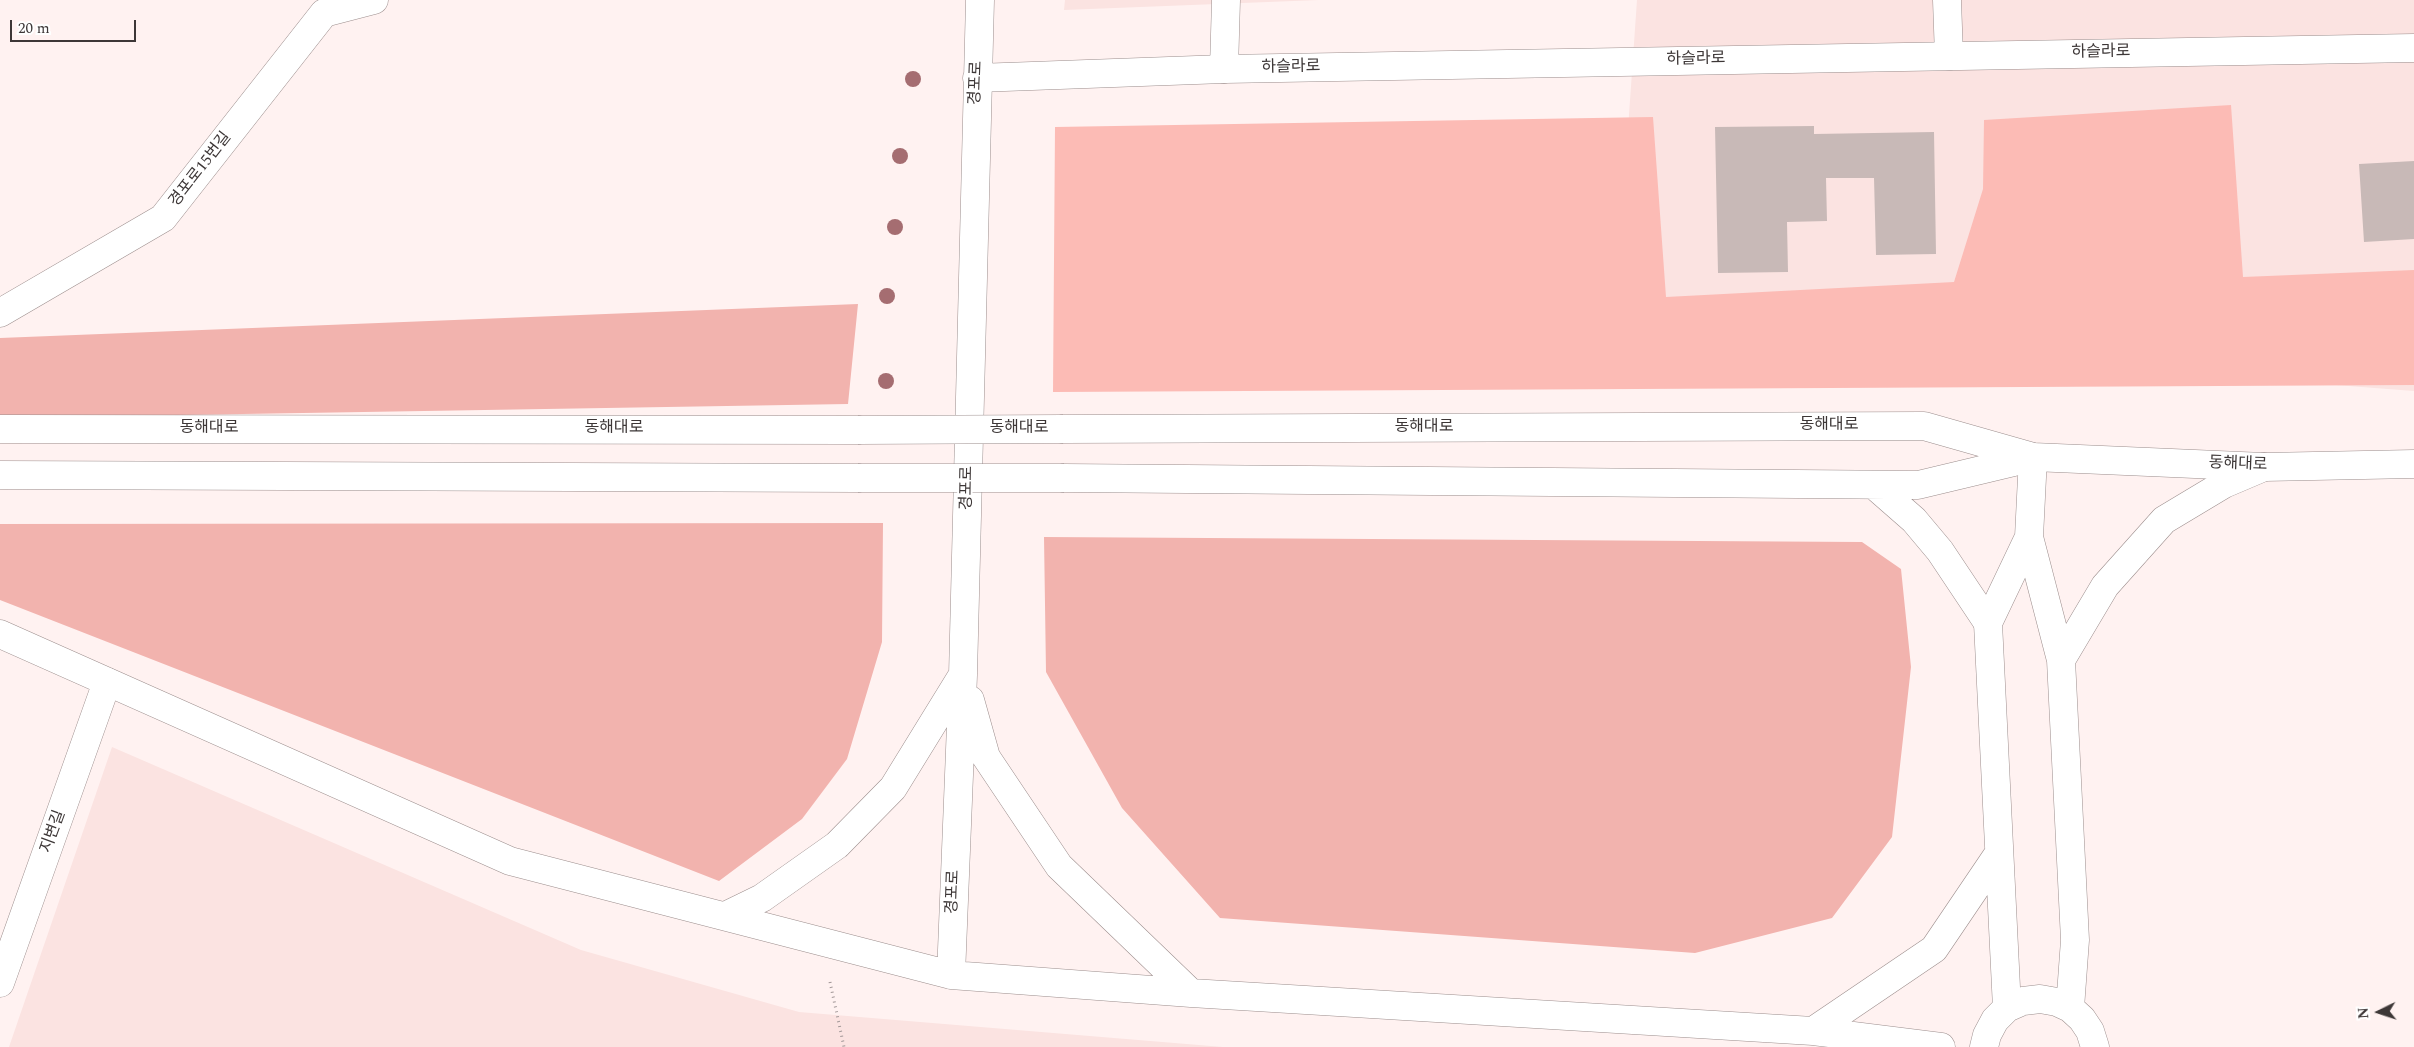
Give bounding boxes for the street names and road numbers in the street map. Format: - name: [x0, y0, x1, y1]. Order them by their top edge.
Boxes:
- street label: 하슬라로: [2071, 43, 2131, 63]
- street label: 하슬라로: [1666, 50, 1726, 70]
- street label: 하슬라로: [1261, 58, 1321, 78]
- street label: 경포로: [967, 61, 987, 105]
- street label: 경포로15번길: [166, 129, 236, 211]
- street label: 동해대로: [1800, 416, 1858, 436]
- street label: 동해대로: [1395, 418, 1453, 438]
- street label: 동해대로: [180, 419, 238, 439]
- street label: 동해대로: [585, 419, 643, 439]
- street label: 동해대로: [990, 419, 1048, 439]
- street label: 동해대로: [2208, 454, 2268, 476]
- street label: 경포로: [958, 466, 978, 510]
- street label: 지변길: [37, 808, 71, 856]
- street label: 경포로: [944, 870, 964, 914]

